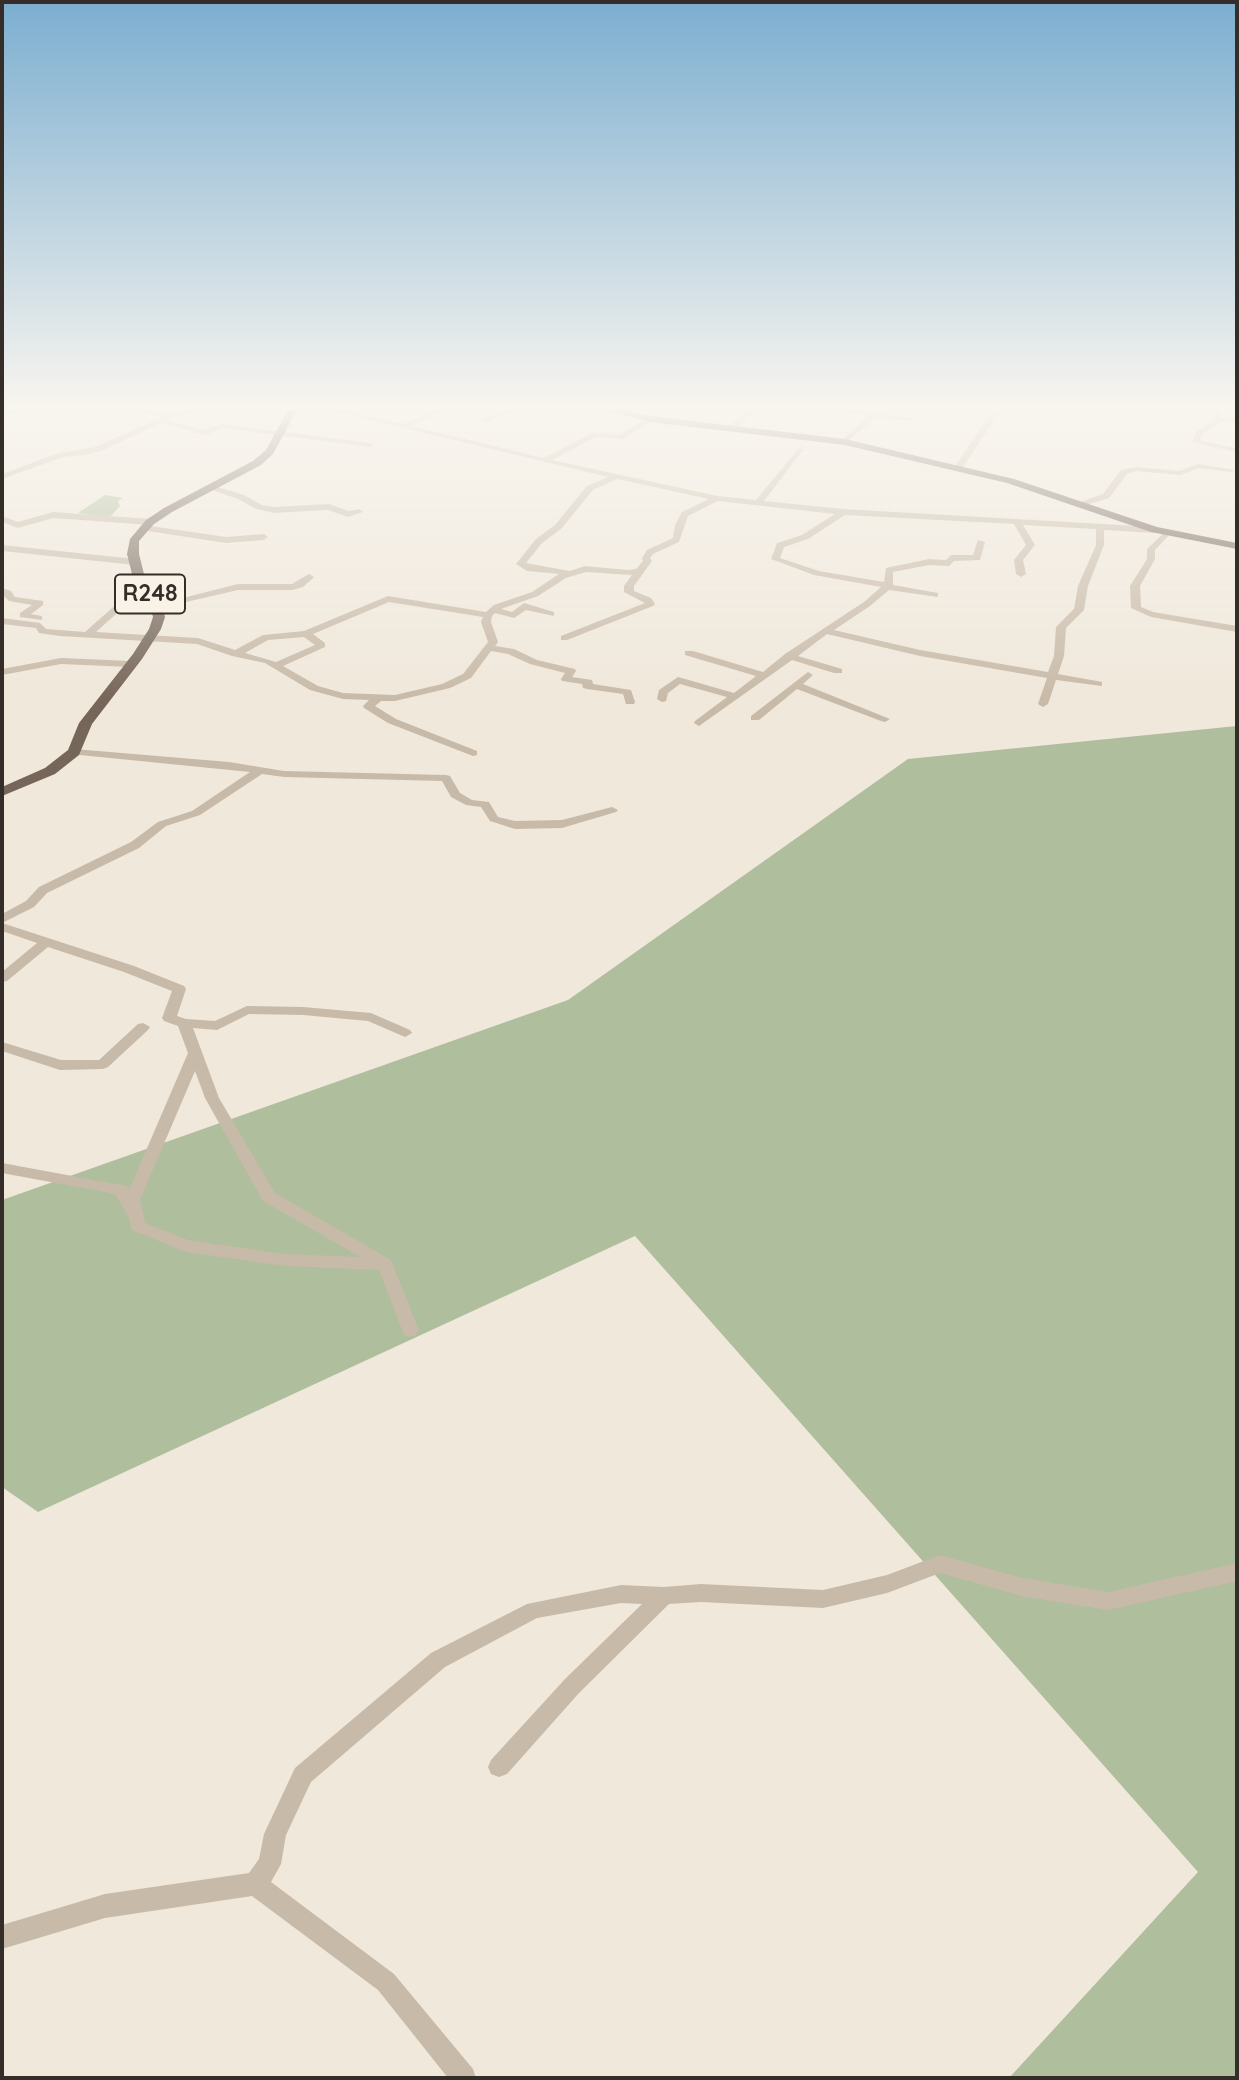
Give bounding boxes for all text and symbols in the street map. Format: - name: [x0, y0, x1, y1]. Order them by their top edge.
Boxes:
- road number: R248: [115, 574, 185, 614]

